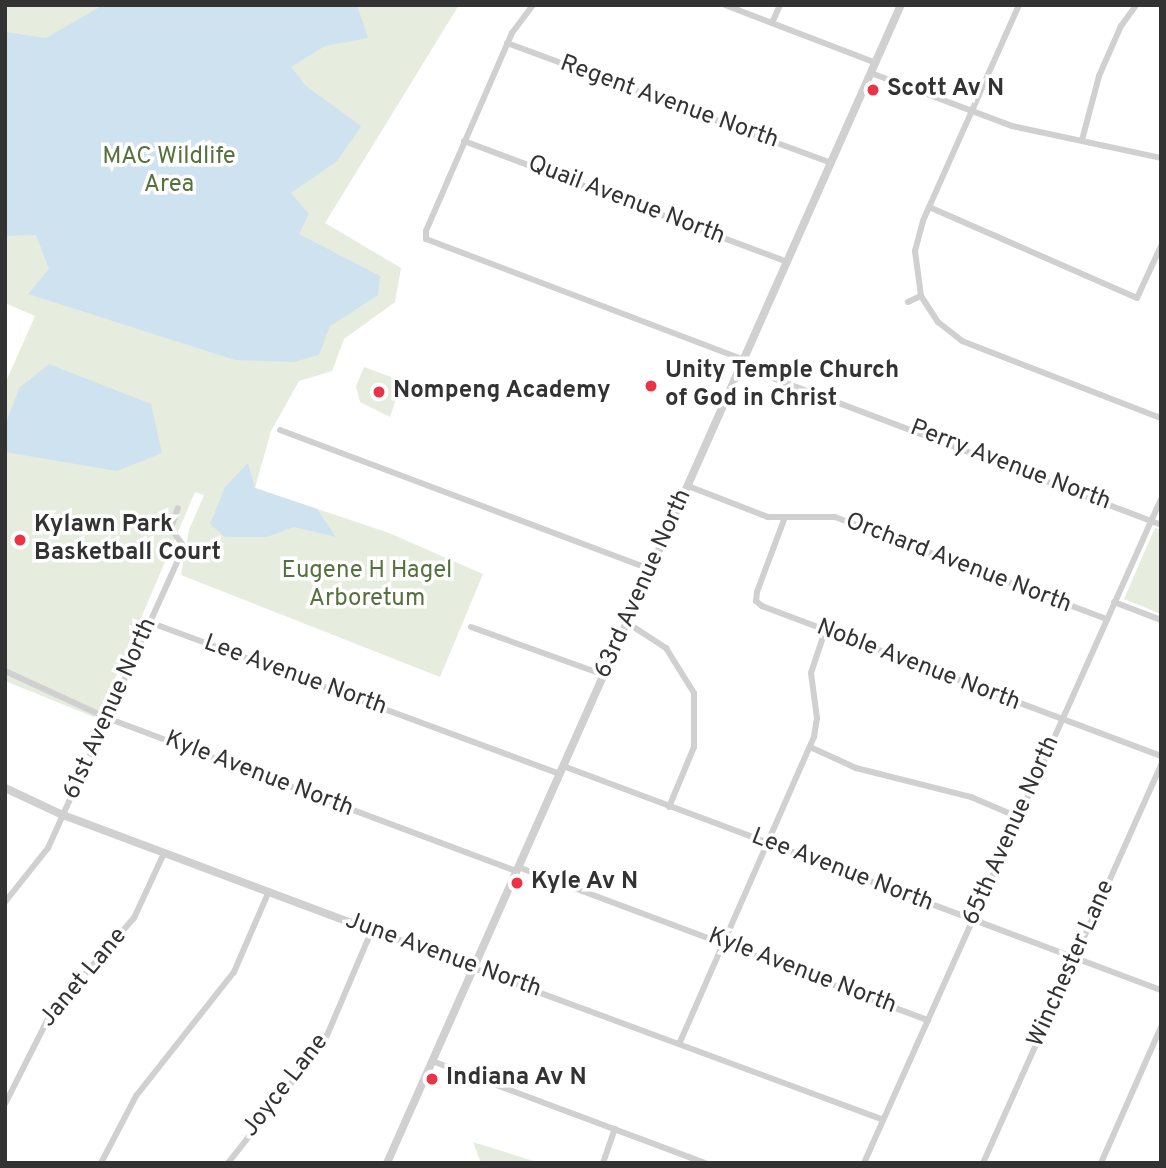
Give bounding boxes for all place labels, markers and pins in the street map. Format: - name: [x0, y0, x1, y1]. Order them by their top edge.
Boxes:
- place label: Scott Av N: [887, 76, 1005, 104]
- marker: Scott Av N: [865, 82, 881, 98]
- place label: Unity Temple Church of God in Christ: [665, 358, 899, 414]
- place label: Nompeng Academy: [393, 378, 611, 406]
- marker: Unity Temple Church of God in Christ: [643, 378, 659, 394]
- marker: Nompeng Academy: [371, 384, 387, 400]
- place label: Kylawn Park Basketball Court: [34, 512, 221, 568]
- marker: Kylawn Park Basketball Court: [12, 532, 28, 548]
- place label: Kyle Av N: [531, 869, 639, 897]
- marker: Kyle Av N: [509, 875, 525, 891]
- place label: Indiana Av N: [446, 1065, 588, 1093]
- marker: Indiana Av N: [424, 1071, 440, 1087]

